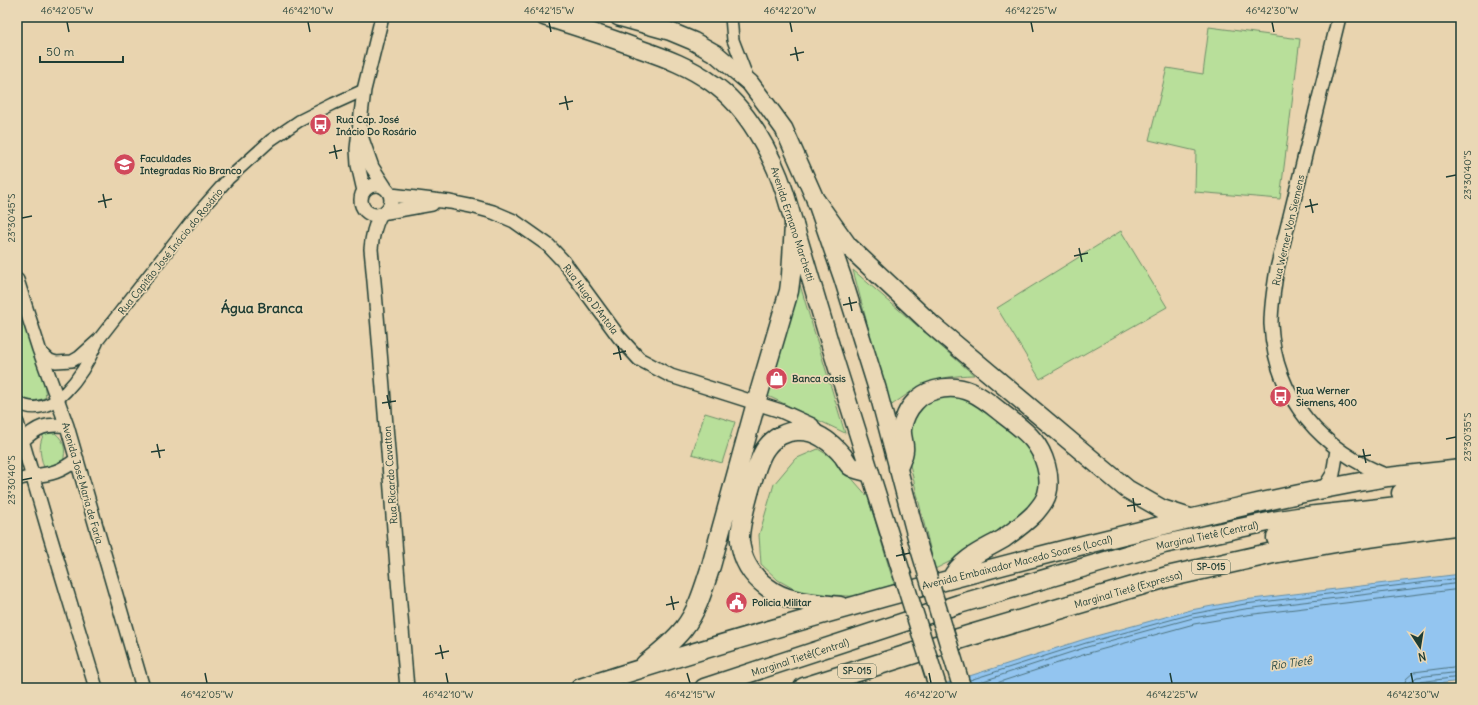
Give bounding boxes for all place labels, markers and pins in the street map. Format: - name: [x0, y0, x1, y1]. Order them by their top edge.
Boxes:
- bus stop icon: Rua Cap. José Inácio Do Rosário: [307, 112, 333, 138]
- place label: Rua Cap. José Inácio Do Rosário: [336, 113, 417, 138]
- school or university icon: Faculdades Integradas Rio Branco: [111, 151, 137, 177]
- place label: Faculdades Integradas Rio Branco: [140, 152, 242, 177]
- shop icon: Banca oasis: [764, 365, 790, 391]
- place label: Banca oasis: [792, 372, 846, 385]
- bus stop icon: Rua Werner Siemens, 400: [1267, 383, 1293, 409]
- place label: Rua Werner Siemens, 400: [1296, 384, 1358, 409]
- public building icon: Policia Militar: [724, 589, 750, 615]
- place label: Policia Militar: [752, 596, 812, 609]

